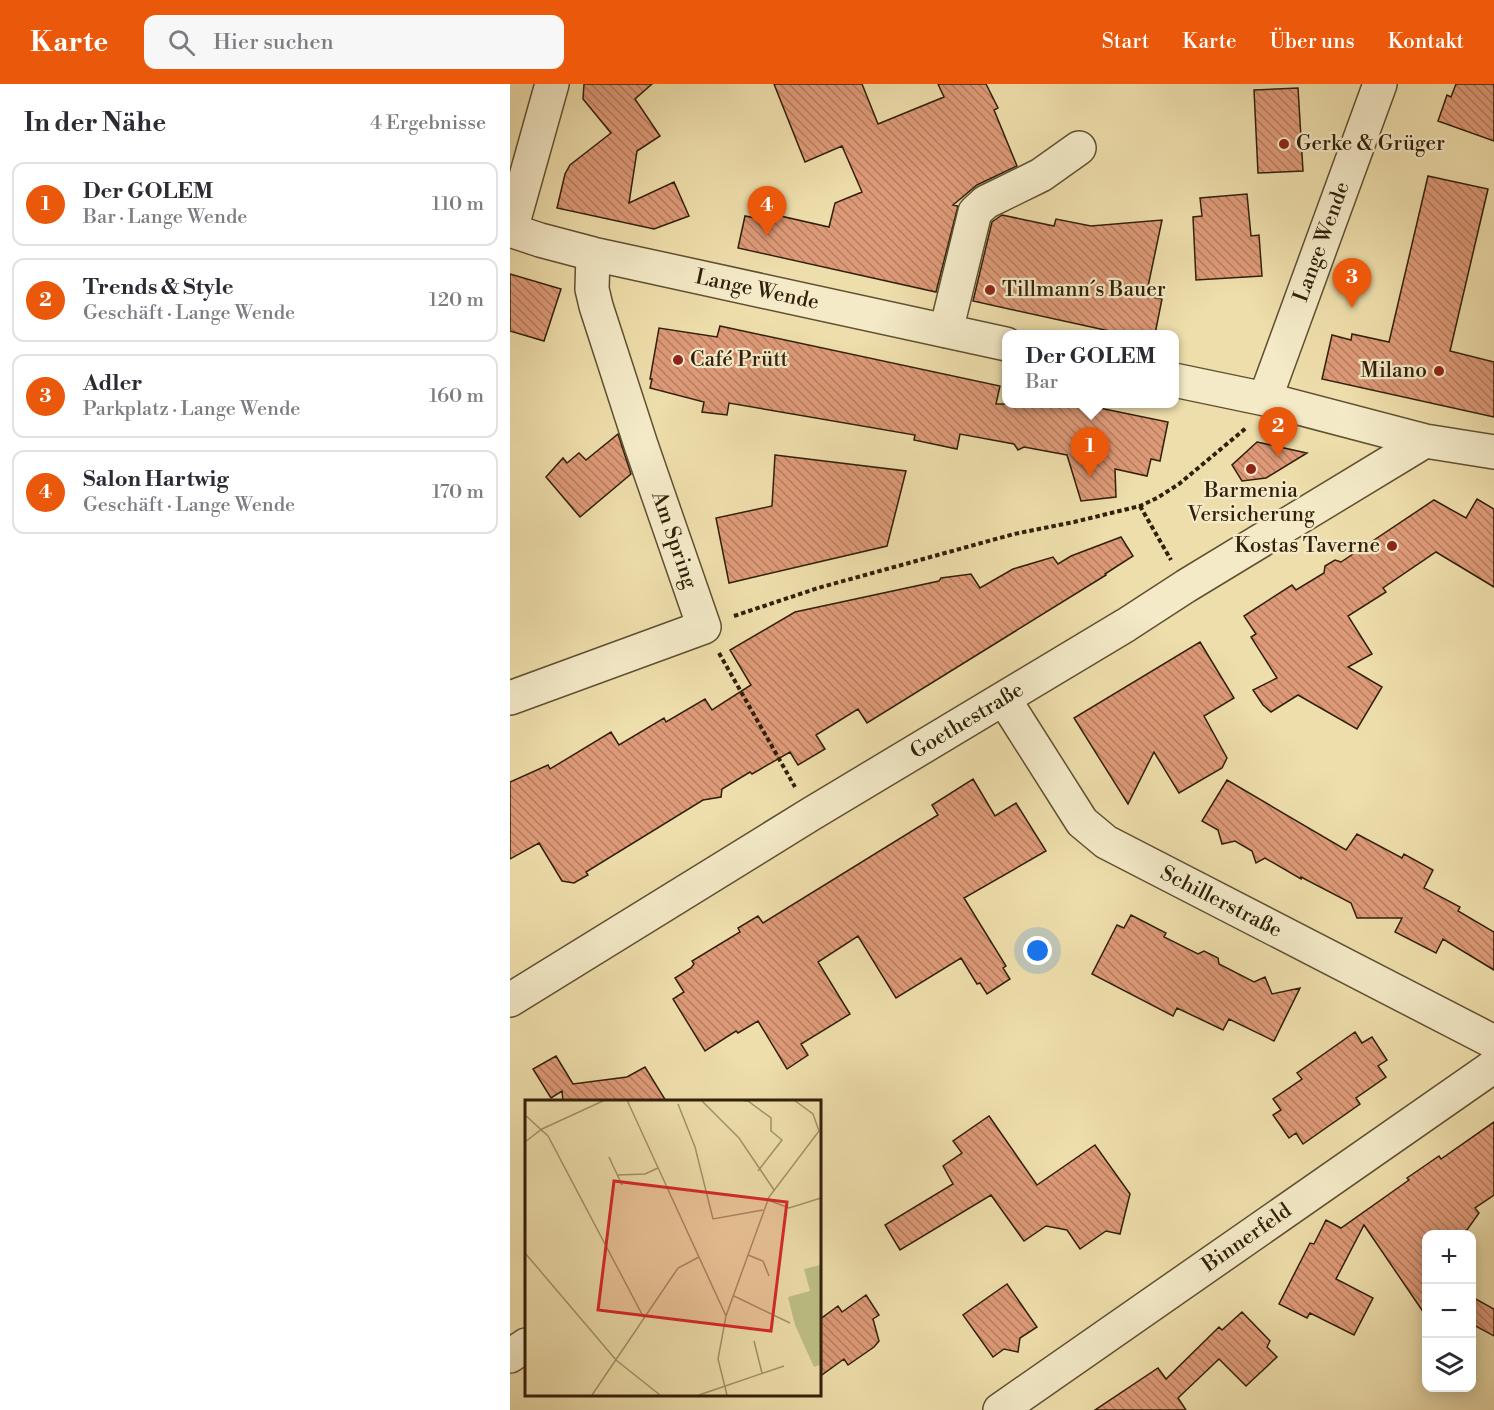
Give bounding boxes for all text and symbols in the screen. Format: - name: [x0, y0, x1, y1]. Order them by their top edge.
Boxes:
- search box: [144, 15, 564, 69]
- text: Karte: [30, 25, 108, 60]
- icon: search: [165, 26, 198, 59]
- text: Hier suchen: [213, 29, 334, 56]
- text: Start: [1102, 29, 1149, 55]
- text: Karte: [1182, 29, 1237, 55]
- text: Über uns: [1270, 29, 1355, 55]
- text: Kontakt: [1388, 29, 1464, 55]
- text: In der Nähe: [24, 107, 166, 139]
- text: 4 Ergebnisse: [370, 111, 486, 136]
- place label: Gerke & Grüger: [1296, 131, 1445, 157]
- marker: Gerke & Grüger: [1277, 137, 1291, 151]
- text: Der GOLEM: [83, 178, 213, 205]
- street label: Lange Wende: [1288, 178, 1356, 306]
- pin: 4: [748, 186, 786, 236]
- text: 1: [41, 192, 50, 217]
- text: 110 m: [432, 192, 484, 217]
- text: Bar · Lange Wende: [83, 205, 247, 230]
- pin: 3: [1332, 258, 1372, 308]
- street label: Lange Wende: [693, 264, 821, 316]
- text: Trends & Style: [83, 274, 234, 301]
- place label: Tillmann´s Bauer: [1002, 277, 1166, 303]
- marker: Tillmann´s Bauer: [983, 283, 997, 297]
- text: 2: [39, 288, 52, 313]
- text: 120 m: [429, 288, 484, 313]
- text: Geschäft · Lange Wende: [83, 301, 295, 326]
- popup: [1002, 330, 1179, 408]
- text: Der GOLEM: [1025, 343, 1156, 370]
- place label: Café Prütt: [690, 347, 789, 373]
- marker: Café Prütt: [671, 353, 685, 367]
- place label: Milano: [1360, 358, 1427, 384]
- marker: Milano: [1432, 364, 1446, 378]
- text: Adler: [83, 370, 142, 397]
- text: Bar: [1025, 370, 1058, 395]
- text: 3: [39, 384, 52, 409]
- text: 160 m: [429, 384, 484, 409]
- text: Parkplatz · Lange Wende: [83, 397, 300, 422]
- pin: 2: [1258, 408, 1298, 457]
- pin: 1: [1070, 428, 1110, 477]
- marker: Barmenia Versicherung: [1244, 462, 1258, 476]
- text: Salon Hartwig: [83, 466, 229, 493]
- place label: Barmenia Versicherung: [1186, 478, 1315, 528]
- text: 4: [39, 480, 52, 505]
- text: 170 m: [432, 480, 484, 505]
- street label: Am Spring: [645, 487, 703, 592]
- text: Geschäft · Lange Wende: [83, 493, 295, 518]
- place label: Kostas Taverne: [1235, 533, 1380, 559]
- marker: Kostas Taverne: [1385, 539, 1399, 553]
- street label: Goethestraße: [906, 677, 1028, 765]
- street label: Schillerstraße: [1156, 860, 1286, 944]
- your location: [1023, 936, 1052, 965]
- inset map: [525, 1100, 820, 1395]
- street label: Binnerfeld: [1197, 1198, 1297, 1279]
- map controls: [1422, 1230, 1476, 1392]
- button: +: [1422, 1230, 1476, 1284]
- button: −: [1422, 1284, 1476, 1338]
- button: layers: [1422, 1338, 1476, 1392]

